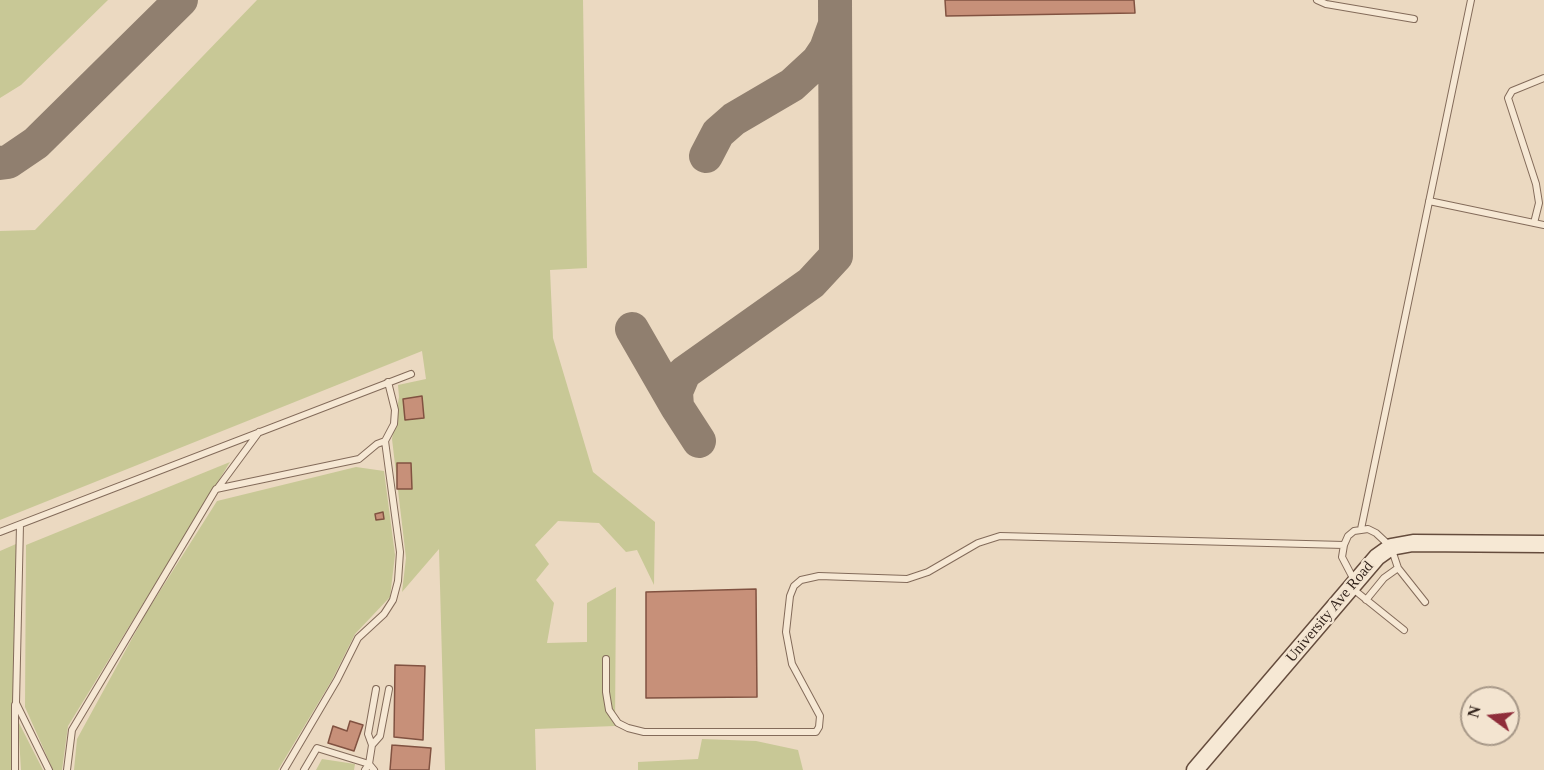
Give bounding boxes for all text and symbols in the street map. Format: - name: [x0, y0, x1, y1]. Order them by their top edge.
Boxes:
- street label: University Ave Road: [1283, 558, 1377, 666]
- north arrow: [1460, 686, 1520, 746]
- text: N: [1464, 704, 1484, 720]

